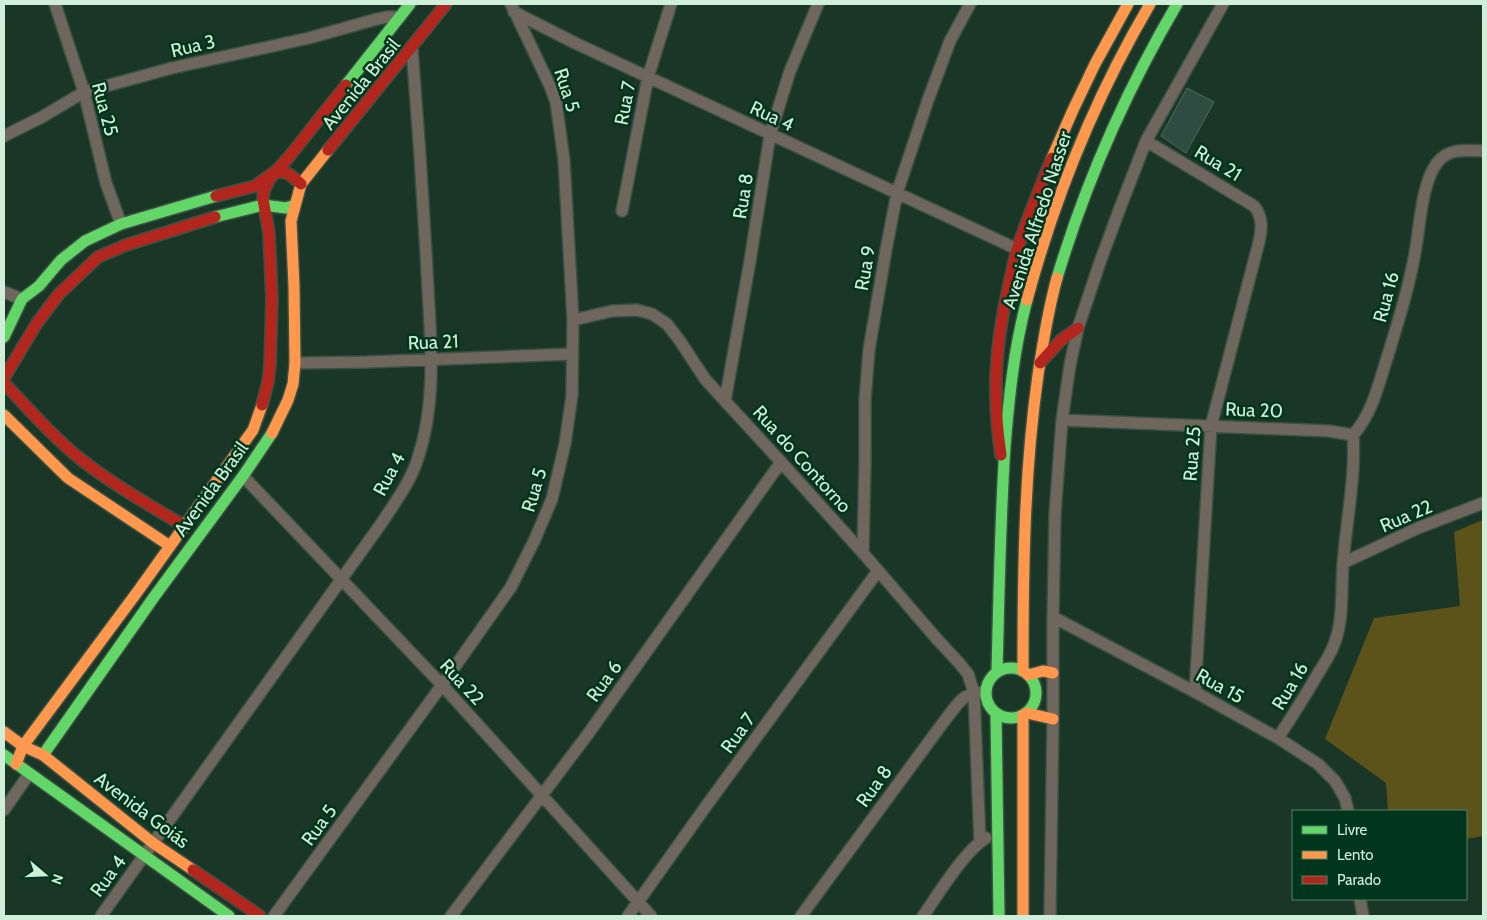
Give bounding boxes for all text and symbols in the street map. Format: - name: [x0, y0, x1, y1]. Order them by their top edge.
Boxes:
- street label: Rua 3: [169, 30, 217, 62]
- street label: Avenida Brasil: [317, 33, 405, 134]
- street label: Rua 5: [549, 65, 585, 115]
- street label: Rua 7: [610, 79, 641, 127]
- street label: Rua 25: [87, 80, 123, 138]
- street label: Rua 4: [746, 96, 798, 136]
- street label: Avenida Alfredo Nasser: [997, 128, 1077, 312]
- street label: Rua 21: [1190, 140, 1246, 186]
- street label: Rua 8: [728, 171, 758, 221]
- street label: Rua 9: [850, 244, 880, 292]
- street label: Rua 16: [1368, 269, 1404, 325]
- street label: Rua 21: [407, 330, 459, 354]
- street label: Rua 20: [1225, 397, 1283, 423]
- street label: Rua do Contorno: [748, 401, 856, 517]
- street label: Rua 25: [1179, 426, 1205, 482]
- street label: Avenida Brasil: [169, 437, 253, 541]
- street label: Rua 4: [368, 448, 410, 500]
- street label: Rua 5: [516, 465, 552, 515]
- street label: Rua 22: [1376, 495, 1436, 537]
- street label: Rua 22: [435, 654, 489, 710]
- street label: Rua 6: [581, 656, 627, 706]
- street label: Rua 16: [1267, 658, 1313, 714]
- street label: Rua 15: [1192, 664, 1248, 708]
- street label: Rua 7: [716, 708, 761, 758]
- street label: Rua 8: [851, 761, 897, 811]
- street label: Avenida Goiás: [90, 767, 194, 853]
- street label: Rua 5: [297, 800, 341, 850]
- legend: [1292, 810, 1467, 900]
- text: Livre: [1337, 821, 1368, 839]
- text: Lento: [1337, 846, 1374, 864]
- north arrow: [20, 850, 70, 900]
- street label: Rua 4: [85, 851, 131, 901]
- text: Parado: [1337, 871, 1381, 889]
- text: N: [47, 872, 67, 887]

